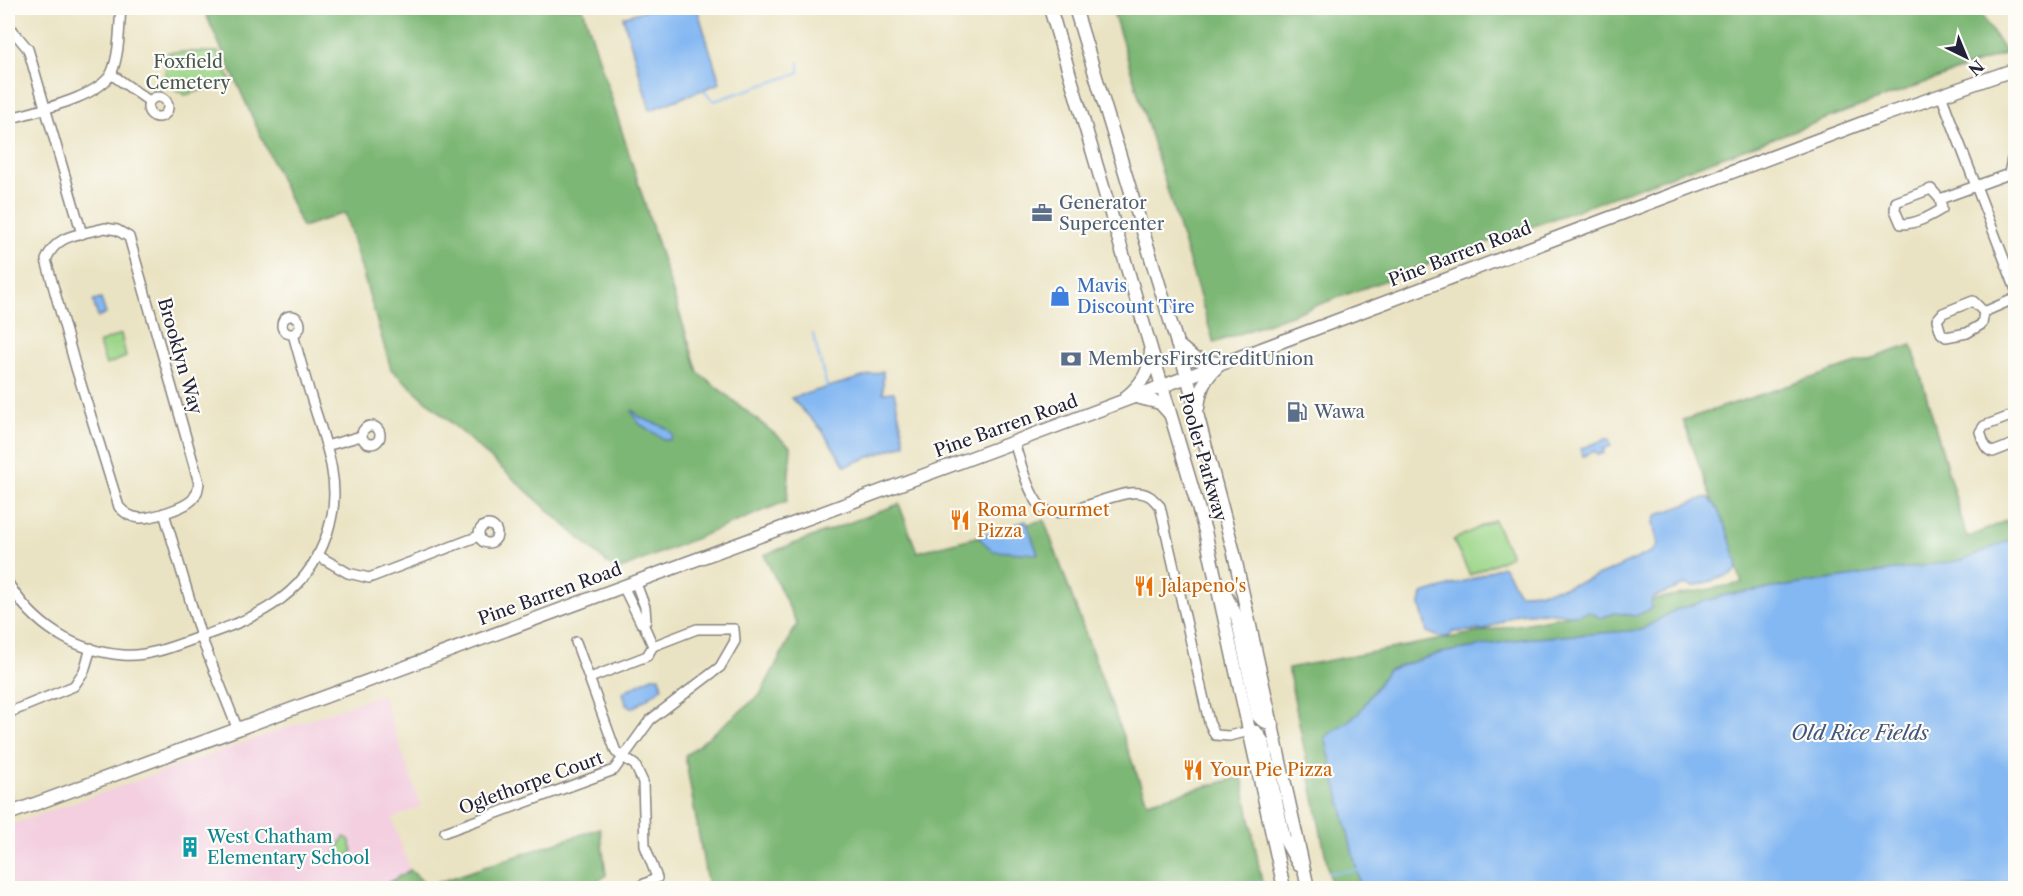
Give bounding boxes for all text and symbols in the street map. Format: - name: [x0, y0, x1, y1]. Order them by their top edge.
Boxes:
- north arrow: [1936, 27, 1996, 87]
- park label: Foxfield Cemetery: [146, 51, 231, 94]
- text: N: [1964, 56, 1988, 80]
- place label: Generator Supercenter: [1059, 192, 1165, 235]
- office icon: Generator Supercenter: [1030, 201, 1054, 225]
- street label: Pine Barren Road: [1385, 217, 1535, 291]
- place label: Mavis Discount Tire: [1077, 275, 1195, 318]
- shop icon: Mavis Discount Tire: [1048, 284, 1072, 308]
- street label: Brooklyn Way: [153, 295, 207, 418]
- bank icon: MembersFirstCreditUnion: [1059, 347, 1083, 371]
- place label: MembersFirstCreditUnion: [1088, 348, 1314, 370]
- street label: Pine Barren Road: [931, 390, 1081, 462]
- street label: Pooler Parkway: [1174, 390, 1232, 525]
- fuel station icon: Wawa: [1285, 400, 1309, 424]
- place label: Wawa: [1313, 401, 1366, 423]
- place label: Roma Gourmet Pizza: [977, 499, 1110, 542]
- restaurant icon: Roma Gourmet Pizza: [948, 508, 972, 532]
- street label: Pine Barren Road: [475, 558, 625, 630]
- restaurant icon: Jalapeno's: [1132, 574, 1156, 598]
- place label: Jalapeno's: [1158, 575, 1246, 597]
- water label: Old Rice Fields: [1791, 721, 1929, 745]
- street label: Oglethorpe Court: [456, 746, 607, 819]
- restaurant icon: Your Pie Pizza: [1181, 758, 1205, 782]
- place label: Your Pie Pizza: [1209, 759, 1333, 781]
- place label: West Chatham Elementary School: [206, 826, 370, 869]
- building icon: West Chatham Elementary School: [178, 835, 202, 859]

